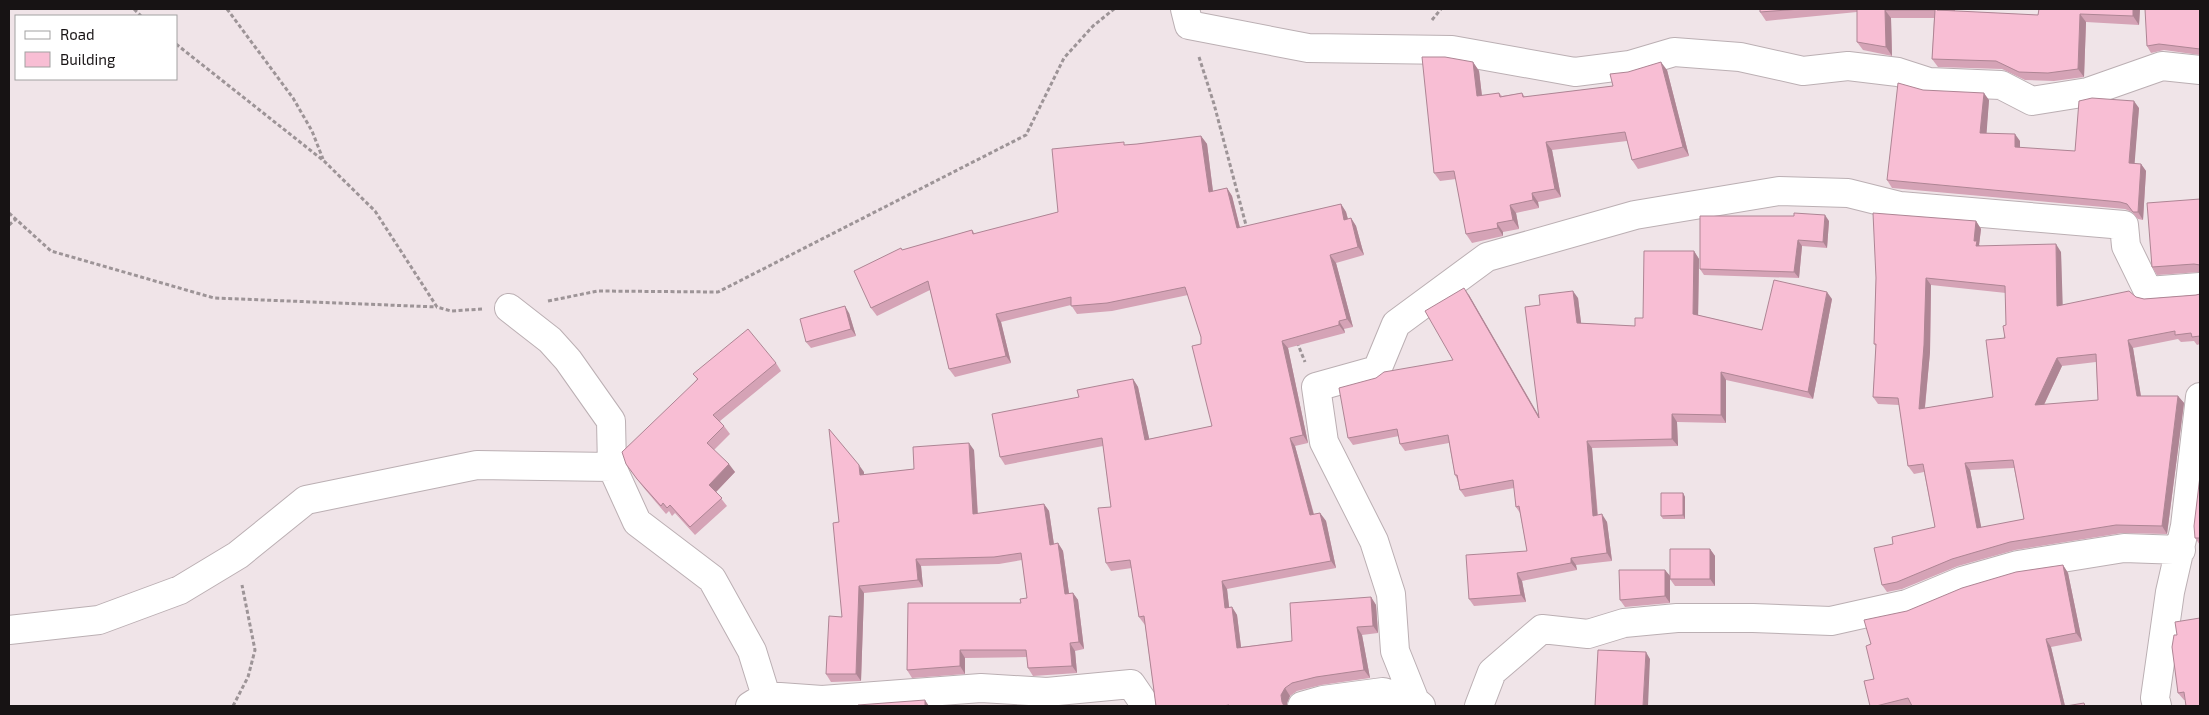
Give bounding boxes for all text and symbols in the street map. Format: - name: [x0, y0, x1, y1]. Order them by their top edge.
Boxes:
- legend: [15, 15, 178, 80]
- text: Road: [60, 25, 95, 43]
- text: Building: [60, 50, 116, 68]

